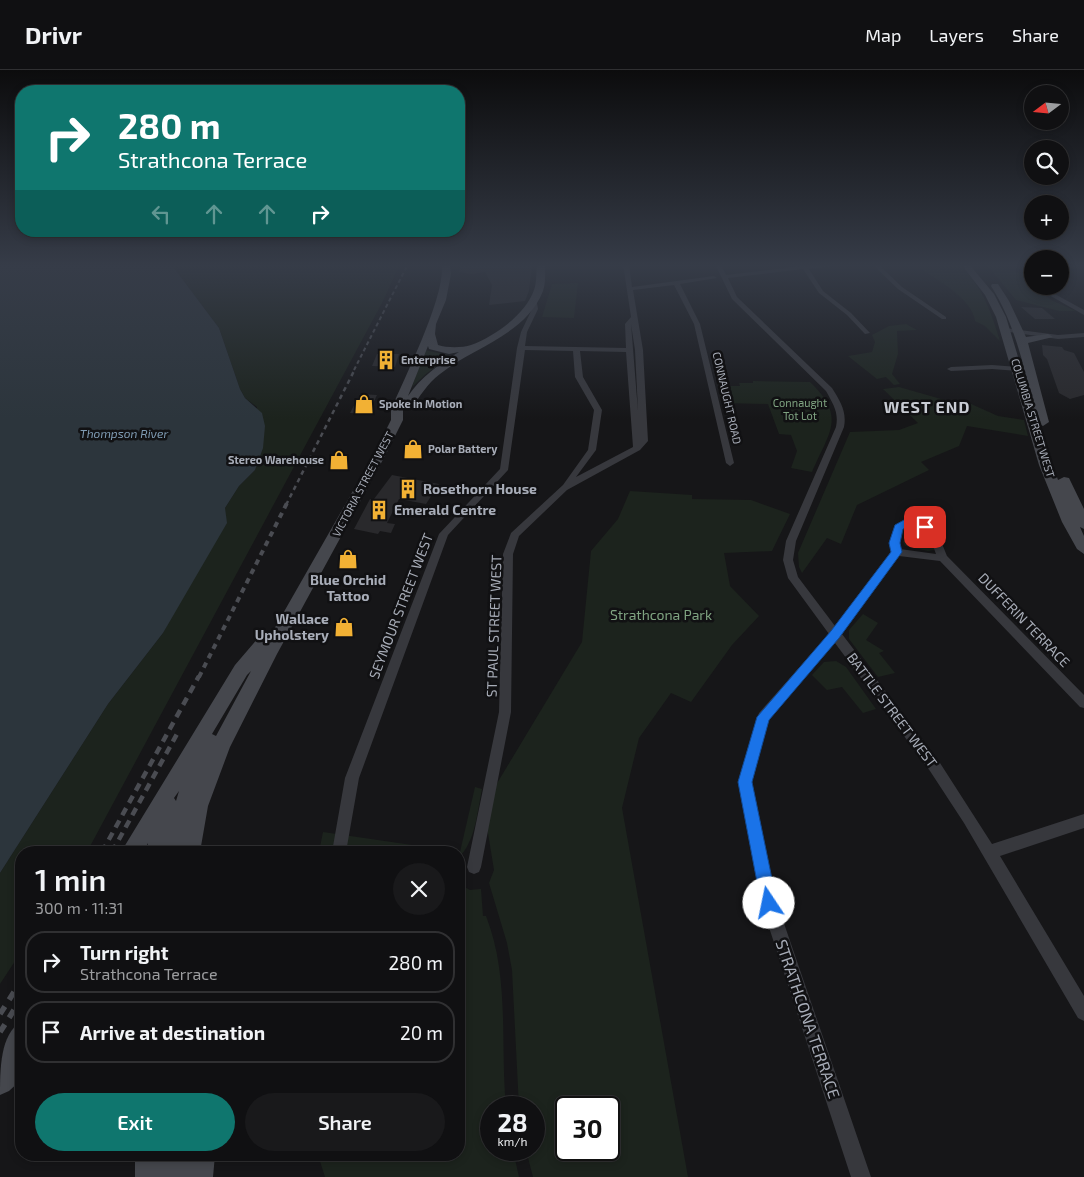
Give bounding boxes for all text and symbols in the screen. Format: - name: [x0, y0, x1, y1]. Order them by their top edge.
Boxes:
- text: Drivr: [25, 20, 82, 49]
- text: Map: [865, 24, 901, 46]
- text: Layers: [929, 24, 984, 46]
- text: Share: [1012, 24, 1059, 46]
- north arrow: [1024, 85, 1069, 130]
- map controls: [1024, 85, 1069, 295]
- text: 280 m: [118, 104, 221, 146]
- icon: right: [35, 105, 100, 170]
- button: search: [1024, 140, 1069, 185]
- text: Strathcona Terrace: [118, 146, 307, 172]
- button: +: [1024, 195, 1069, 240]
- icon: left: [147, 200, 175, 228]
- icon: ahead: [200, 200, 228, 228]
- icon: ahead: [253, 200, 281, 228]
- icon: right: [306, 200, 334, 228]
- button: −: [1024, 250, 1069, 295]
- building icon: Enterprise: [375, 349, 397, 371]
- street label: CONNAUGHT ROAD: [711, 351, 744, 445]
- place label: Enterprise: [401, 353, 456, 366]
- street label: COLUMBIA STREET WEST: [1009, 357, 1058, 480]
- shop icon: Spoke in Motion: [353, 393, 375, 415]
- park label: Connaught Tot Lot: [773, 396, 827, 422]
- place label: Spoke in Motion: [379, 397, 462, 410]
- district label: WEST END: [884, 397, 970, 416]
- water label: Thompson River: [80, 426, 168, 440]
- street label: VICTORIA STREET WEST: [329, 428, 396, 539]
- shop icon: Polar Battery: [402, 438, 424, 460]
- place label: Polar Battery: [428, 442, 498, 456]
- shop icon: Stereo Warehouse: [328, 449, 350, 471]
- place label: Stereo Warehouse: [228, 453, 324, 466]
- building icon: Rosethorn House: [397, 478, 419, 500]
- place label: Rosethorn House: [423, 480, 537, 497]
- building icon: Emerald Centre: [368, 499, 390, 521]
- place label: Emerald Centre: [394, 501, 496, 518]
- pin: [904, 506, 946, 548]
- icon: arrive: [911, 513, 939, 541]
- street label: SEYMOUR STREET WEST: [365, 531, 436, 681]
- shop icon: Blue Orchid Tattoo: [337, 548, 359, 570]
- street label: ST PAUL STREET WEST: [483, 554, 504, 698]
- street label: DUFFERIN TERRACE: [975, 569, 1074, 670]
- place label: Blue Orchid Tattoo: [310, 571, 386, 604]
- park label: Strathcona Park: [610, 606, 712, 623]
- place label: Wallace Upholstery: [255, 610, 329, 643]
- shop icon: Wallace Upholstery: [333, 616, 355, 638]
- street label: BATTLE STREET WEST: [844, 649, 941, 770]
- text: 1 min: [35, 861, 106, 897]
- button: close: [393, 863, 445, 915]
- position arrow: [742, 876, 794, 928]
- text: 300 m · 11:31: [35, 898, 123, 917]
- street label: STRATHCONA TERRACE: [772, 937, 845, 1101]
- text: Turn right: [80, 941, 168, 964]
- icon: right: [37, 948, 65, 976]
- text: 280 m: [388, 951, 443, 974]
- text: Strathcona Terrace: [80, 964, 218, 983]
- icon: arrive: [37, 1018, 65, 1046]
- text: Arrive at destination: [80, 1021, 265, 1044]
- text: 20 m: [400, 1021, 443, 1044]
- button: Exit: [35, 1093, 235, 1151]
- button: Share: [245, 1093, 445, 1151]
- speed limit sign: 30: [555, 1096, 620, 1161]
- text: 28: [497, 1107, 528, 1137]
- text: km/h: [498, 1134, 527, 1148]

